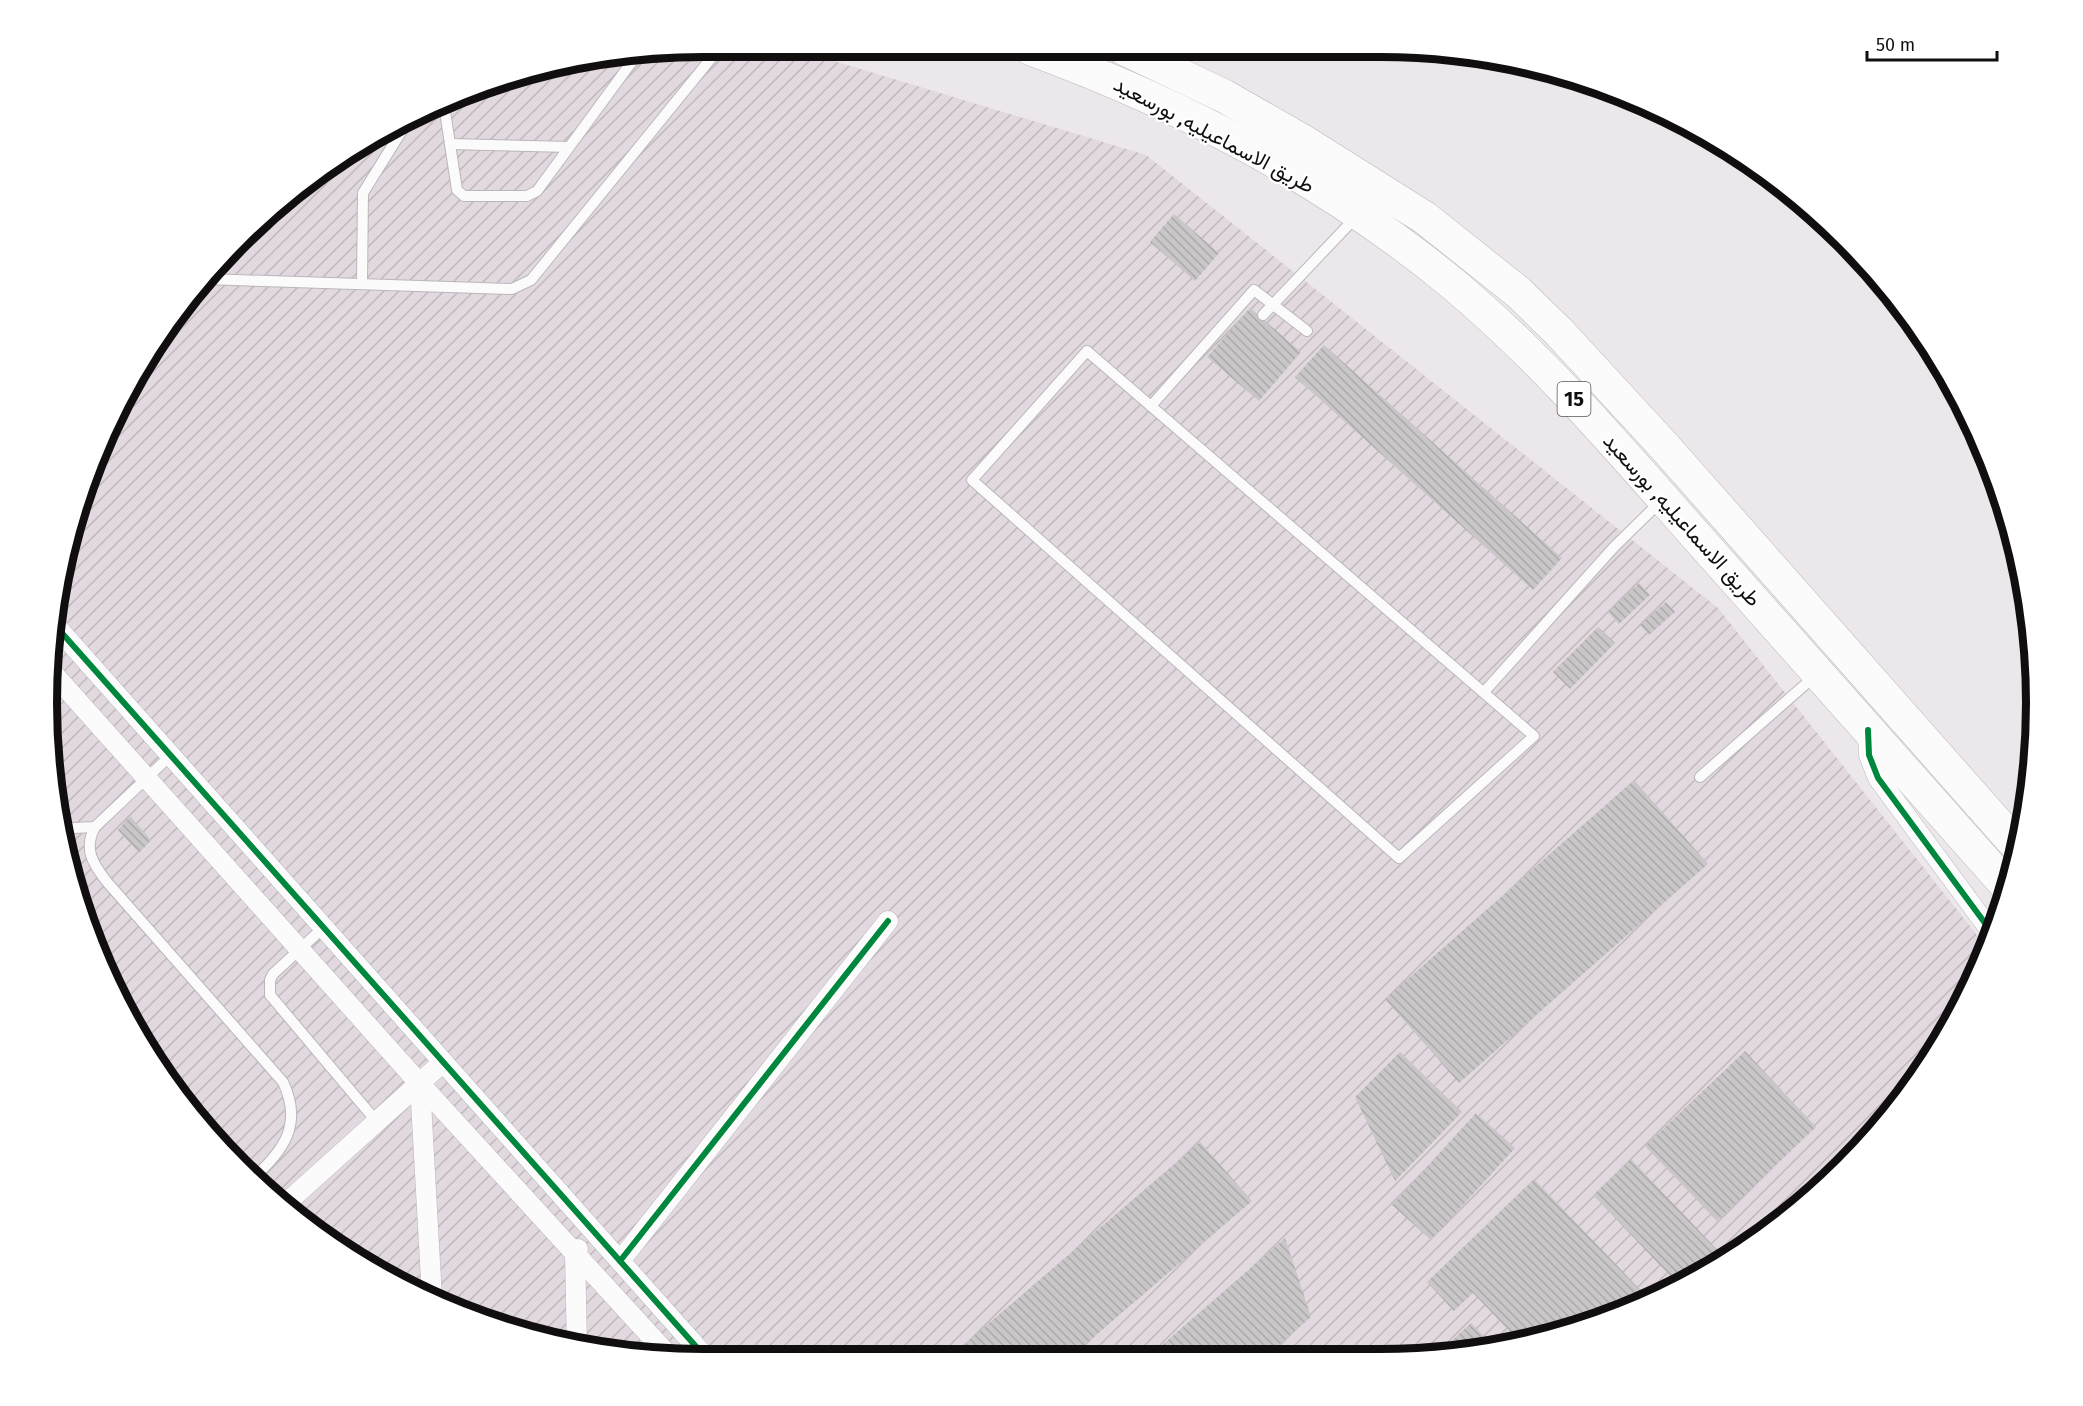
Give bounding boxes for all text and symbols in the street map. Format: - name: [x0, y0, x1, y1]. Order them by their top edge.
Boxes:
- scale bar: [1867, 24, 1998, 62]
- text: 50 m: [1876, 34, 1915, 56]
- street label: طريق الاسماعيليه, بورسعيد: [1109, 71, 1319, 199]
- road number: 15: [1558, 382, 1590, 416]
- street label: طريق الاسماعيليه, بورسعيد: [1597, 428, 1767, 612]

